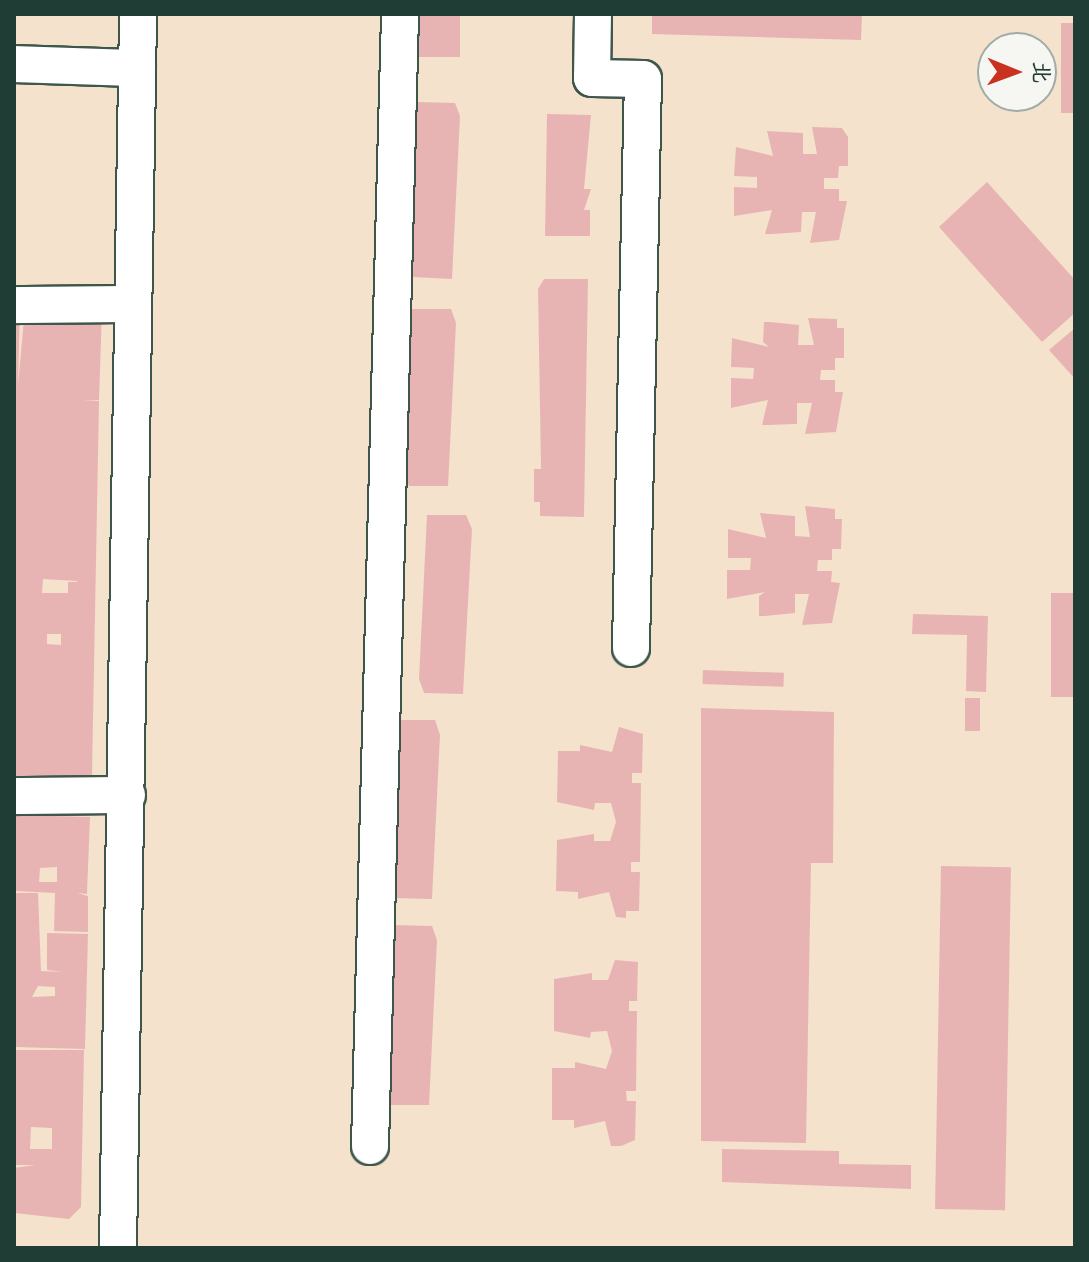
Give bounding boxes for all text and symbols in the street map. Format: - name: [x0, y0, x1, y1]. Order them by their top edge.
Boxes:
- north arrow: [977, 32, 1057, 112]
- text: 北: [1023, 61, 1055, 84]

